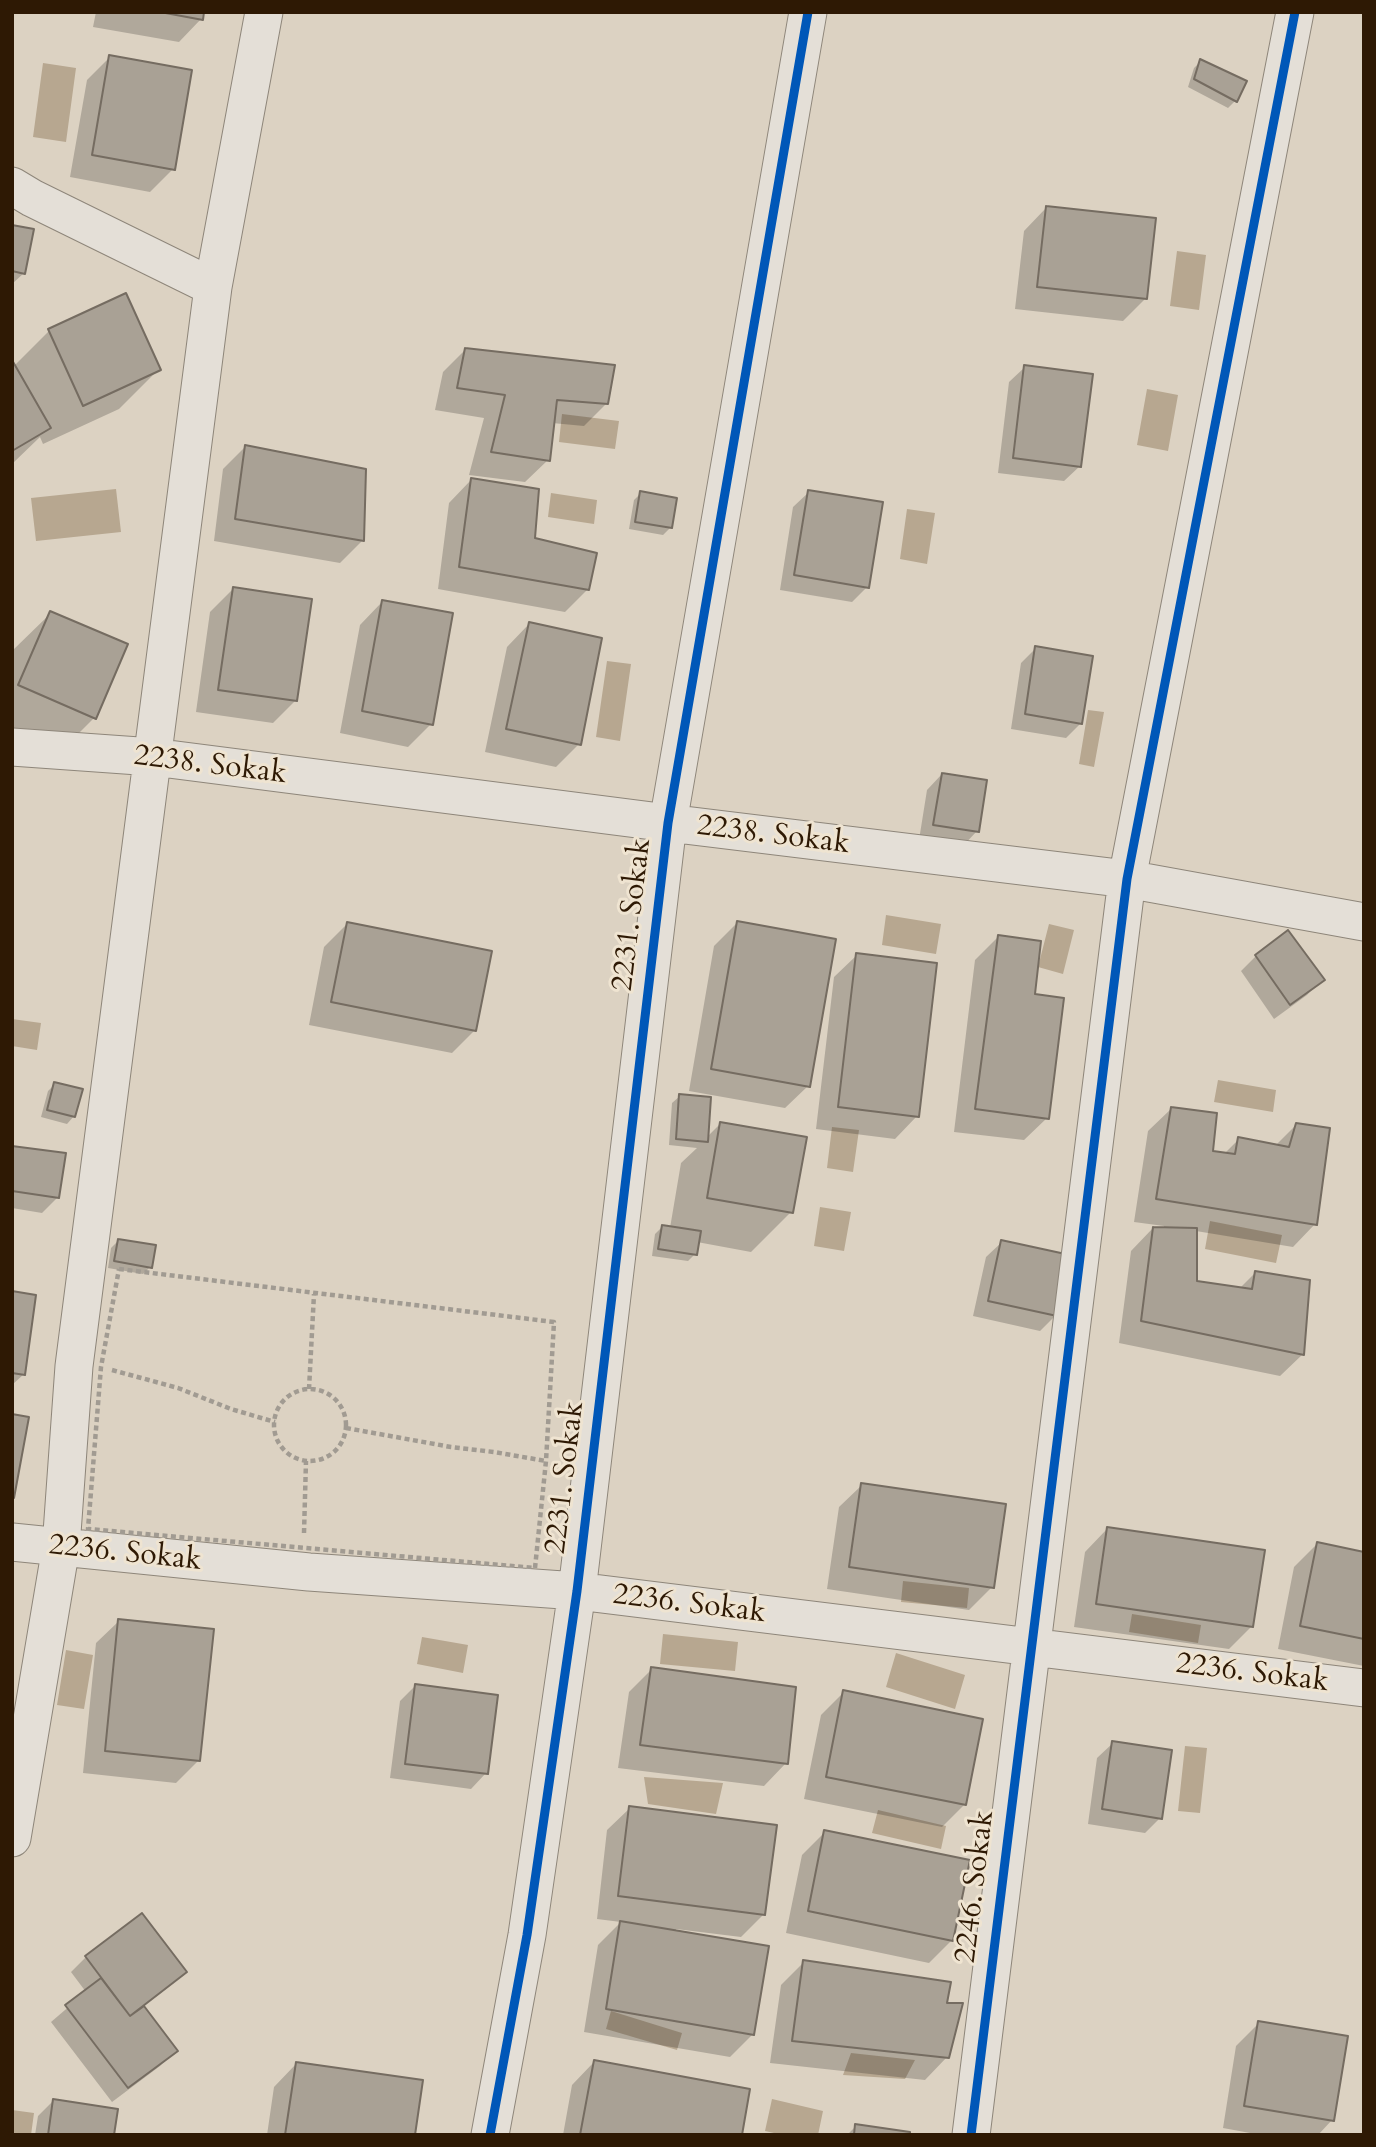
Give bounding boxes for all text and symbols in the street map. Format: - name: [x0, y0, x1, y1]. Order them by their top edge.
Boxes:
- street label: 2238. Sokak: [132, 739, 288, 793]
- street label: 2238. Sokak: [695, 809, 851, 863]
- street label: 2231. Sokak: [606, 837, 660, 993]
- street label: 2231. Sokak: [539, 1400, 593, 1556]
- street label: 2236. Sokak: [47, 1528, 203, 1580]
- street label: 2236. Sokak: [611, 1578, 767, 1632]
- street label: 2236. Sokak: [1174, 1647, 1330, 1701]
- street label: 2246. Sokak: [949, 1809, 1003, 1965]

